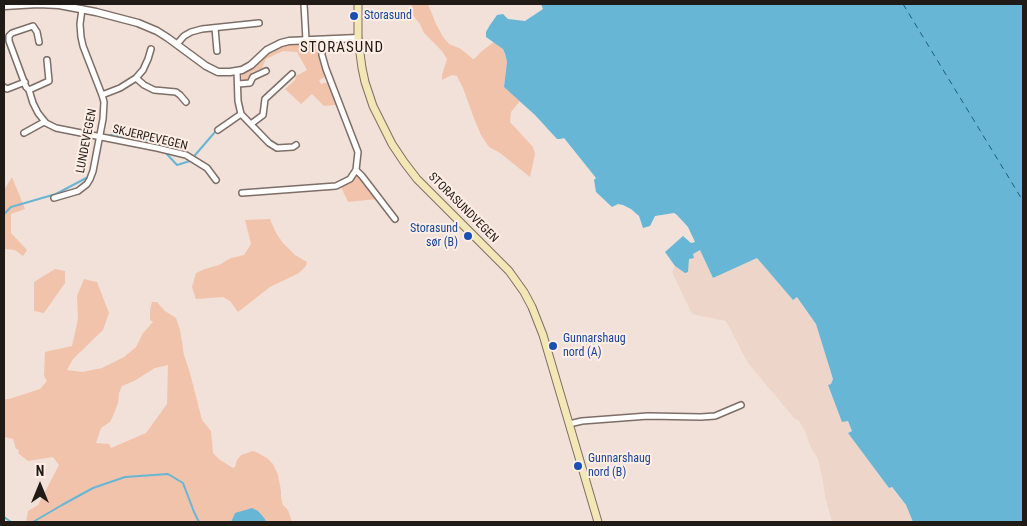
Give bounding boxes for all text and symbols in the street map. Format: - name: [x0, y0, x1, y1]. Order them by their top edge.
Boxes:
- place label: Storasund: [364, 9, 412, 23]
- marker: Storasund: [348, 10, 360, 22]
- district label: STORASUND: [299, 39, 385, 57]
- street label: LUNDEVEGEN: [74, 107, 100, 175]
- street label: SKJERPEVEGEN: [111, 122, 189, 154]
- street label: STORASUNDVEGEN: [425, 170, 501, 246]
- place label: Storasund sør (B): [410, 222, 458, 250]
- marker: Storasund sør (B): [462, 230, 474, 242]
- place label: Gunnarshaug nord (A): [563, 332, 626, 360]
- marker: Gunnarshaug nord (A): [547, 340, 559, 352]
- place label: Gunnarshaug nord (B): [588, 452, 651, 480]
- marker: Gunnarshaug nord (B): [572, 460, 584, 472]
- north arrow: [15, 461, 65, 511]
- text: N: [36, 463, 44, 479]

